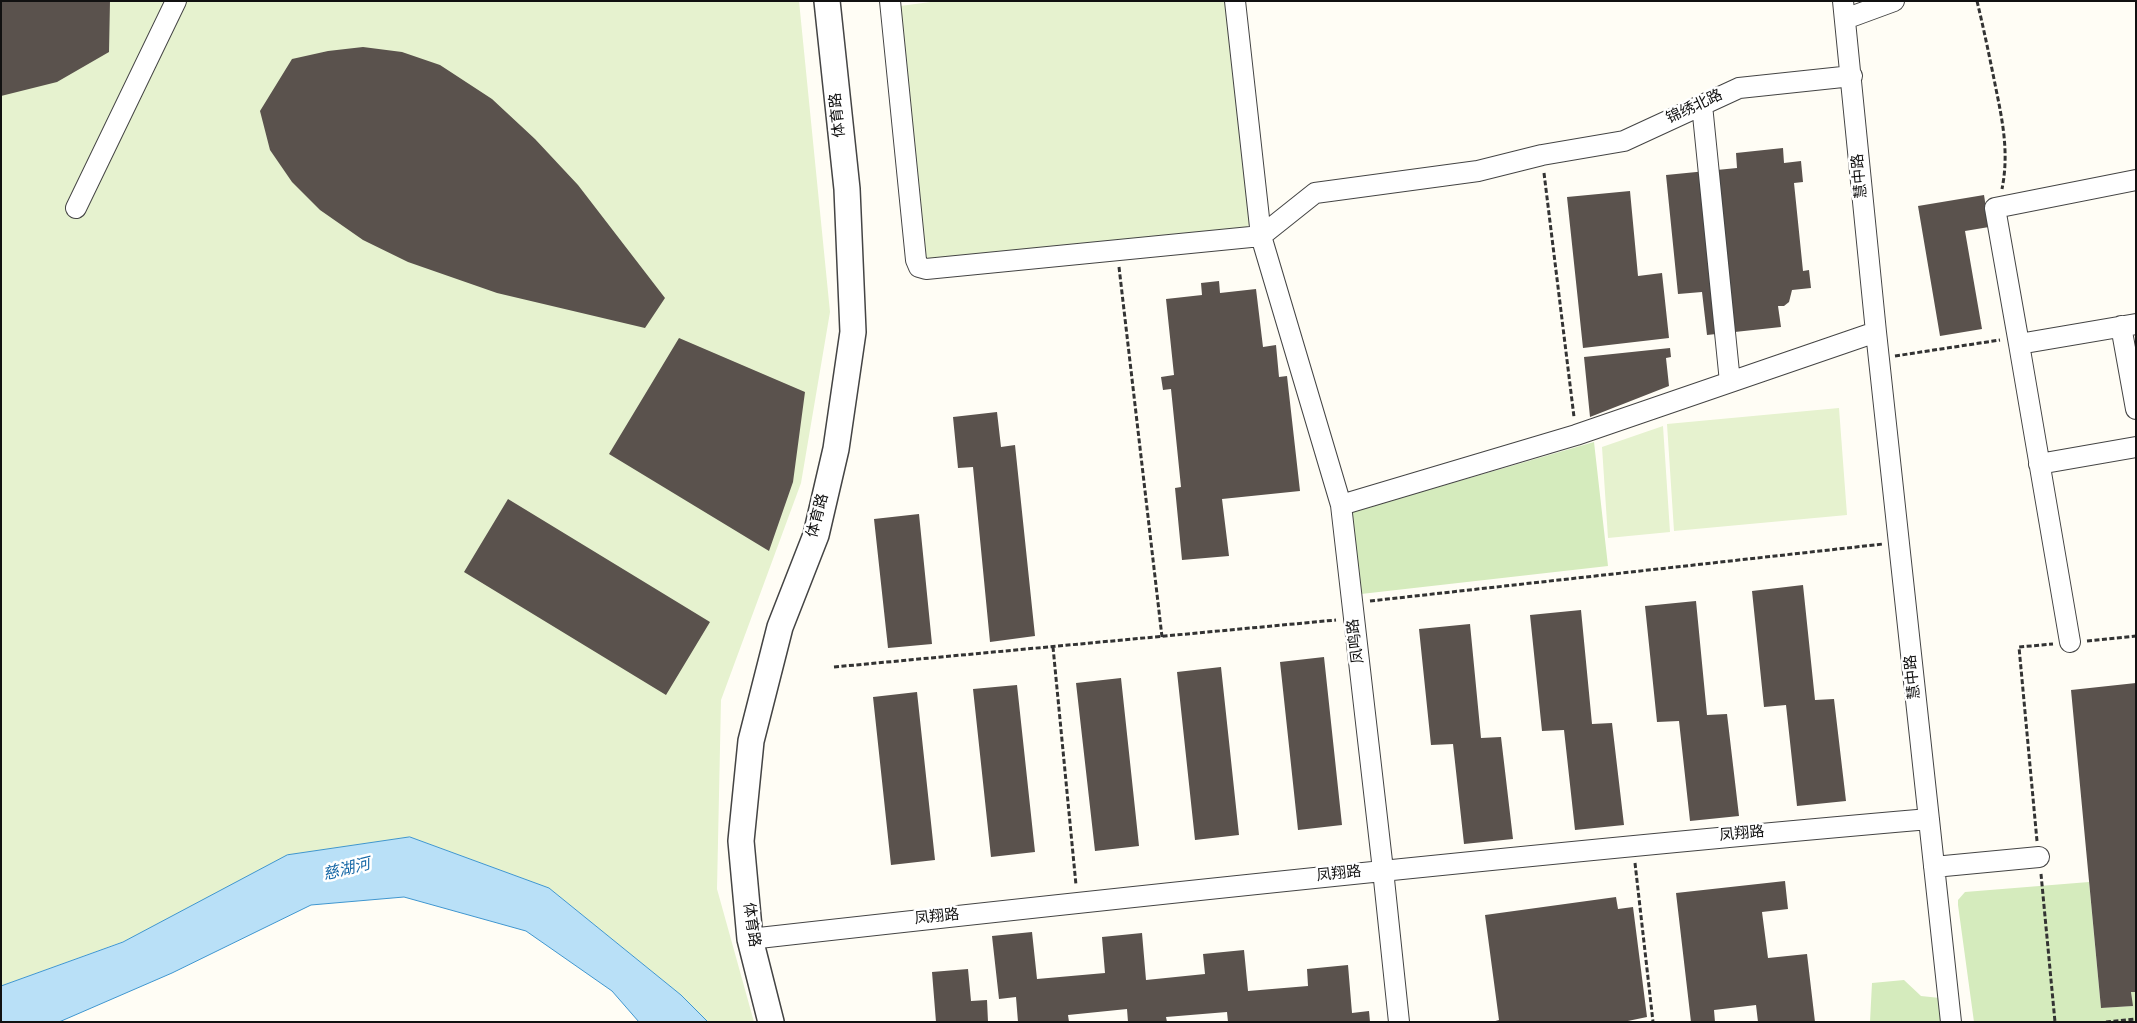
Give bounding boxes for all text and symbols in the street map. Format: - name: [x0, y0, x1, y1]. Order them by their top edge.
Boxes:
- street label: 锦绣北路: [1664, 87, 1726, 129]
- street label: 体育路: [828, 92, 850, 138]
- street label: 慧中路: [1850, 153, 1872, 199]
- street label: 体育路: [804, 492, 834, 540]
- street label: 凤鸣路: [1345, 618, 1369, 664]
- street label: 慧中路: [1903, 654, 1925, 700]
- street label: 凤翔路: [1719, 824, 1765, 846]
- water label: 慈湖河: [321, 856, 373, 886]
- street label: 凤翔路: [1316, 864, 1362, 886]
- street label: 体育路: [738, 901, 762, 949]
- street label: 凤翔路: [914, 907, 960, 929]

